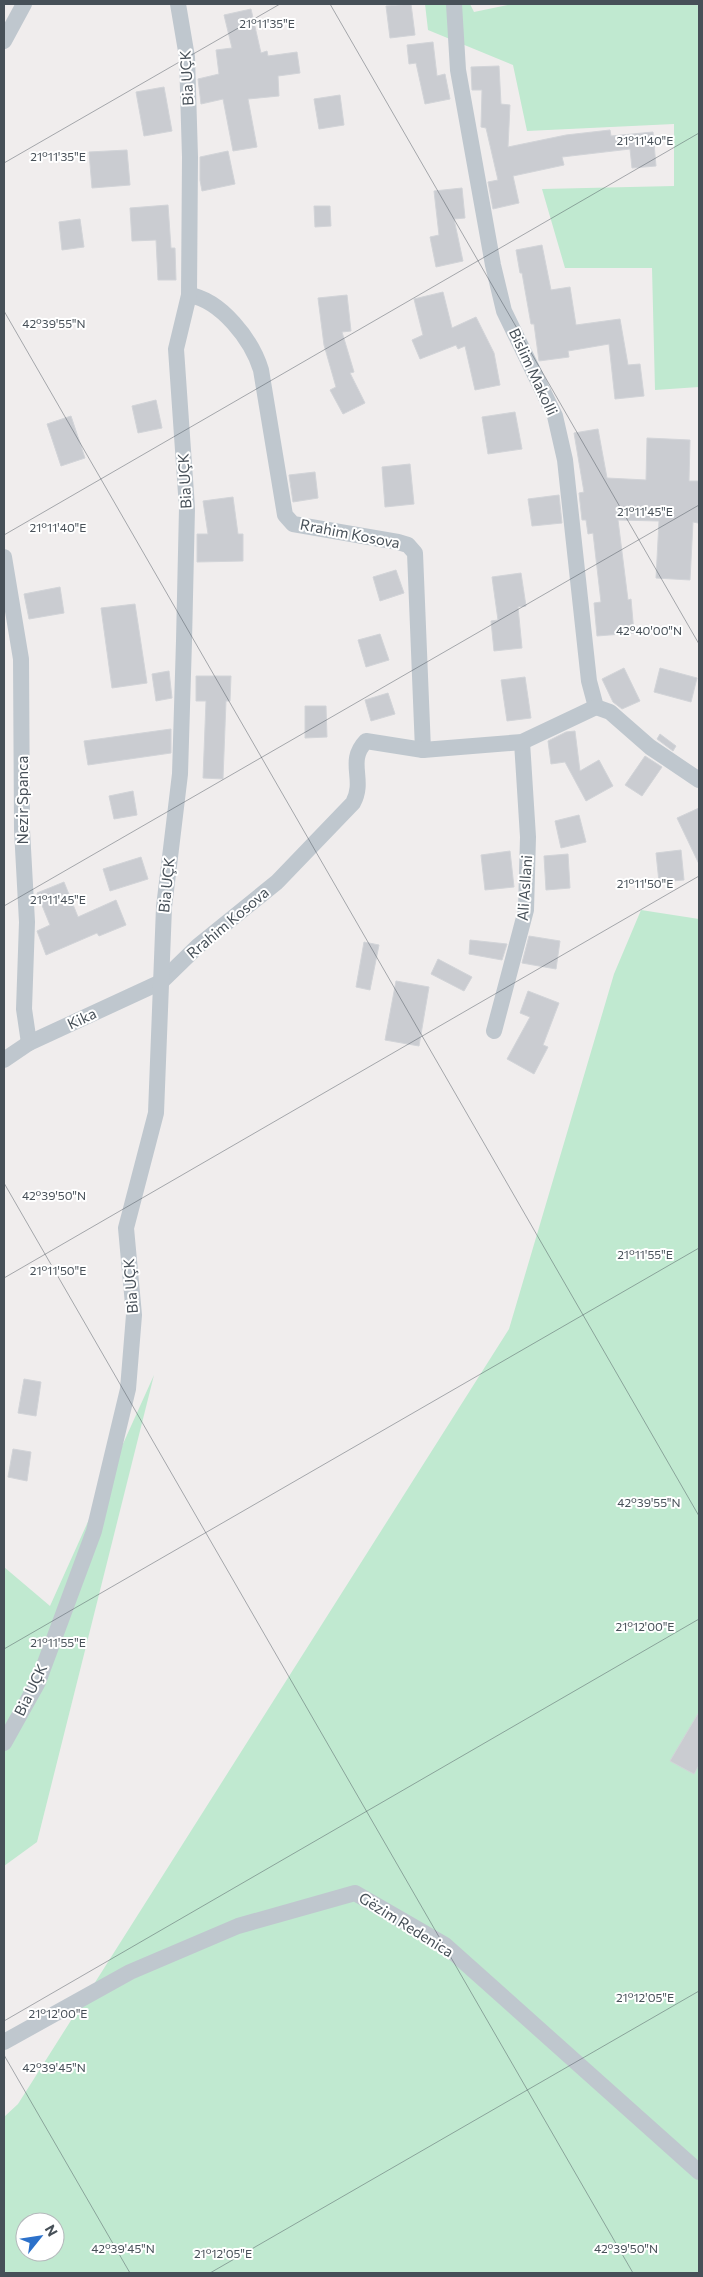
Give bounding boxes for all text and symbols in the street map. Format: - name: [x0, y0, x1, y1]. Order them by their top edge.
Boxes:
- text: 21°11'35"E: [239, 16, 295, 30]
- street label: Bia UÇK: [176, 50, 196, 106]
- text: 21°11'40"E: [617, 133, 673, 147]
- text: 21°11'35"E: [30, 149, 86, 163]
- text: 42°39'55"N: [22, 316, 86, 330]
- street label: Bislim Makolli: [506, 325, 562, 418]
- street label: Bia UÇK: [174, 453, 194, 509]
- text: 21°11'45"E: [617, 504, 673, 518]
- street label: Rrahim Kosova: [299, 515, 402, 552]
- text: 21°11'40"E: [30, 520, 86, 534]
- text: 42°40'00"N: [616, 623, 682, 637]
- street label: Nezir Spanca: [13, 756, 31, 844]
- street label: Ali Asllani: [513, 854, 535, 921]
- street label: Bia UÇK: [154, 856, 178, 913]
- text: 21°11'50"E: [617, 876, 673, 890]
- street label: Rrahim Kosova: [183, 883, 272, 962]
- text: 21°11'45"E: [30, 892, 86, 906]
- street label: Kika: [64, 1004, 99, 1033]
- text: 42°39'50"N: [22, 1188, 86, 1202]
- text: 21°11'55"E: [617, 1247, 673, 1261]
- street label: Bia UÇK: [119, 1258, 141, 1314]
- text: 21°11'50"E: [30, 1263, 86, 1277]
- text: 42°39'55"N: [617, 1495, 681, 1509]
- text: 21°12'00"E: [616, 1619, 674, 1633]
- text: 21°11'55"E: [30, 1635, 86, 1649]
- street label: Bia UÇK: [10, 1661, 50, 1718]
- street label: Gëzim Redenica: [356, 1888, 457, 1960]
- text: 21°12'05"E: [616, 1990, 674, 2004]
- text: 21°12'00"E: [29, 2006, 87, 2020]
- text: 42°39'45"N: [22, 2060, 86, 2074]
- north arrow: [15, 2212, 65, 2262]
- text: N: [42, 2221, 62, 2239]
- text: 42°39'45"N: [91, 2241, 155, 2255]
- text: 42°39'50"N: [594, 2241, 658, 2255]
- text: 21°12'05"E: [194, 2246, 252, 2260]

